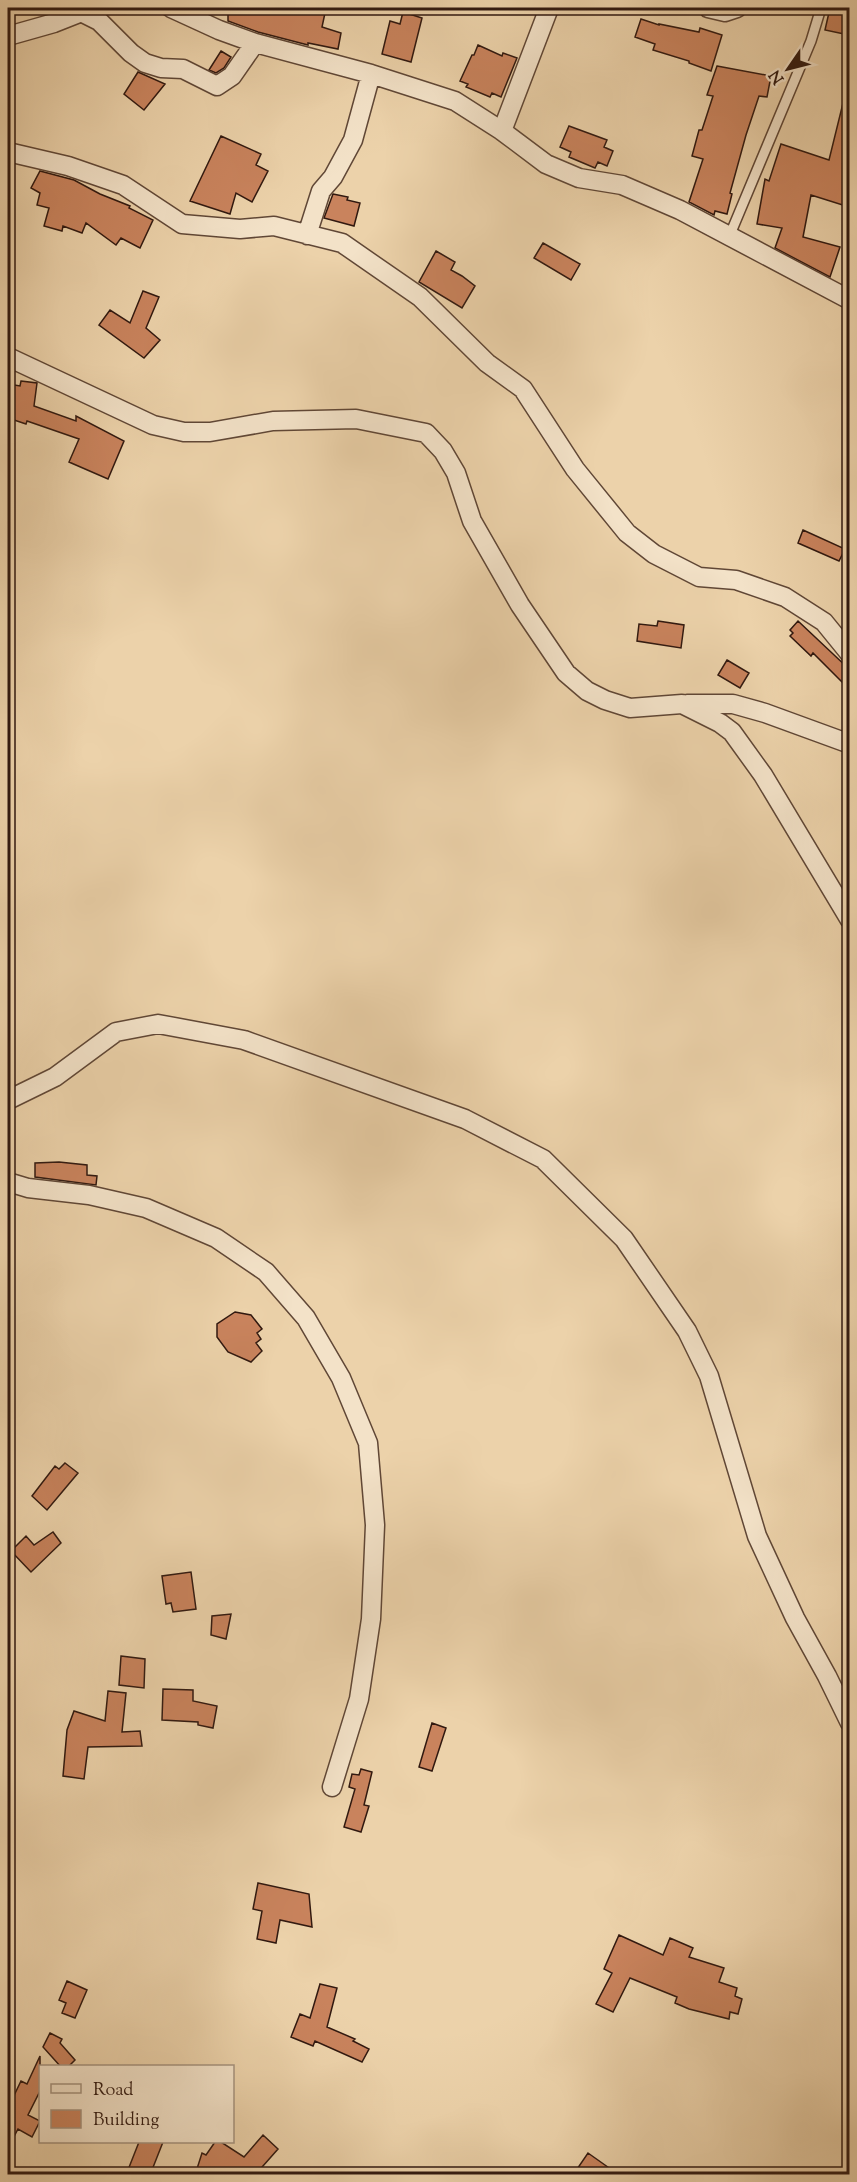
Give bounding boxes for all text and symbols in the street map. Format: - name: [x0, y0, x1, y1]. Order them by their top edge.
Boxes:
- north arrow: [758, 39, 818, 99]
- text: N: [765, 64, 791, 88]
- legend: [39, 2065, 234, 2143]
- text: Road: [93, 2078, 133, 2104]
- text: Building: [93, 2108, 159, 2134]

